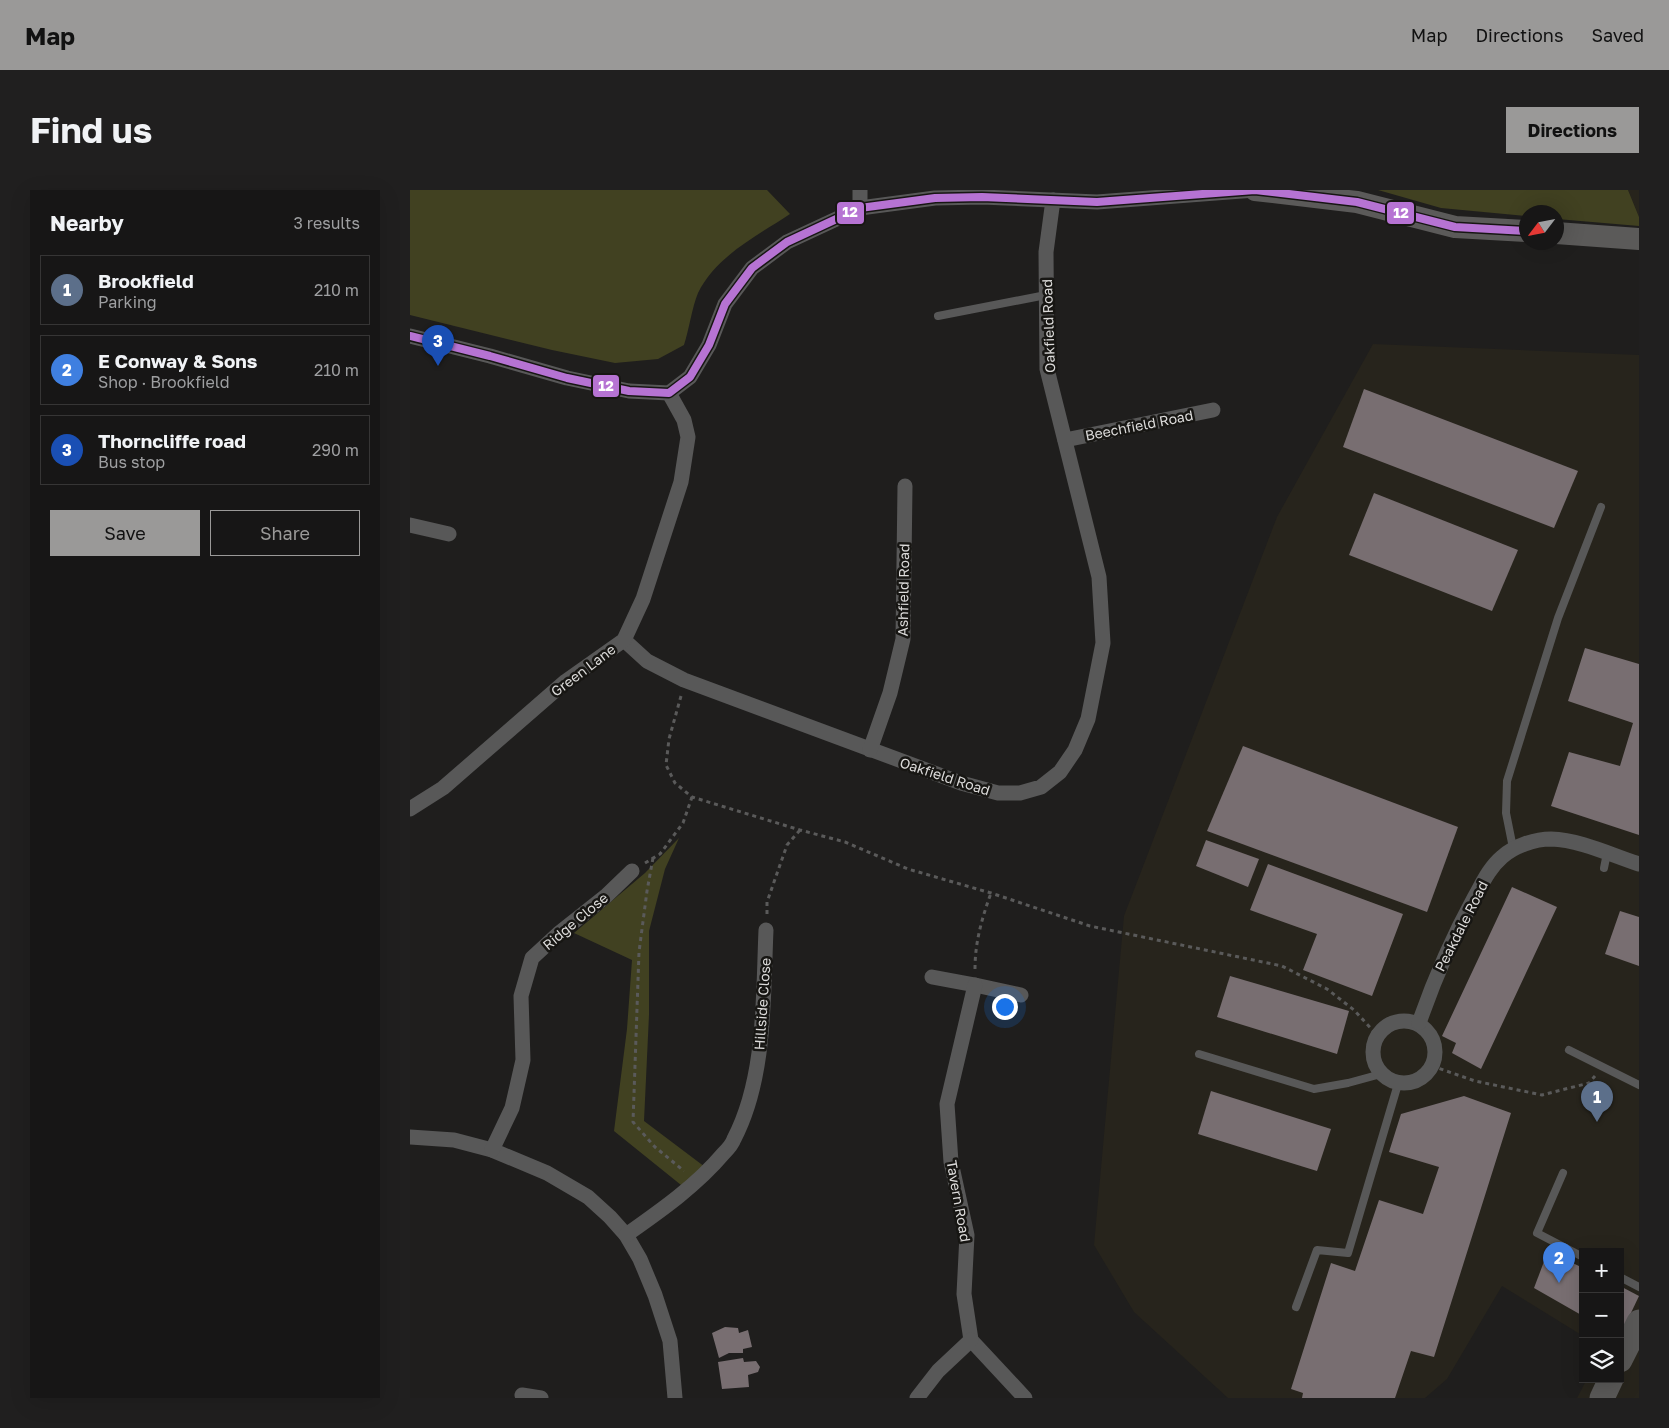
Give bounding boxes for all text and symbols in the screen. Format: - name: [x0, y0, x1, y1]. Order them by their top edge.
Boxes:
- text: Map: [25, 21, 75, 50]
- text: Map: [1411, 24, 1447, 46]
- text: Directions: [1475, 24, 1563, 46]
- text: Saved: [1591, 24, 1644, 46]
- button: Directions: [1506, 107, 1639, 153]
- text: Find us: [30, 109, 152, 151]
- line badge: 12: [836, 201, 865, 225]
- line badge: 12: [1386, 201, 1415, 225]
- text: 12: [842, 203, 858, 220]
- text: 12: [1393, 204, 1409, 221]
- north arrow: [1519, 205, 1564, 250]
- text: Nearby: [50, 210, 124, 236]
- text: 3 results: [293, 213, 360, 233]
- text: Brookfield: [98, 269, 194, 292]
- street label: Oakfield Road: [1038, 279, 1058, 373]
- text: 1: [63, 280, 71, 300]
- text: 210 m: [314, 280, 359, 300]
- text: Parking: [98, 292, 157, 312]
- pin: 3: [422, 325, 454, 366]
- text: E Conway & Sons: [98, 349, 257, 372]
- text: 2: [62, 360, 72, 380]
- text: 210 m: [314, 360, 359, 380]
- text: Shop · Brookfield: [98, 372, 230, 392]
- line badge: 12: [592, 374, 620, 398]
- text: 12: [598, 377, 614, 394]
- street label: Beechfield Road: [1084, 406, 1194, 444]
- text: Thorncliffe road: [98, 429, 246, 452]
- text: 3: [62, 440, 72, 460]
- text: 290 m: [312, 440, 359, 460]
- text: Bus stop: [98, 452, 165, 472]
- button: Save: [50, 510, 200, 556]
- button: Share: [210, 510, 360, 556]
- street label: Ashfield Road: [894, 543, 912, 637]
- street label: Green Lane: [547, 640, 619, 700]
- street label: Oakfield Road: [898, 753, 992, 799]
- street label: Peakdale Road: [1431, 878, 1491, 974]
- street label: Ridge Close: [539, 889, 611, 953]
- street label: Hillside Close: [750, 957, 774, 1051]
- your location: [992, 994, 1018, 1020]
- pin: 1: [1581, 1081, 1613, 1122]
- street label: Tavern Road: [943, 1159, 975, 1243]
- pin: 2: [1543, 1242, 1575, 1283]
- map controls: [1579, 1248, 1624, 1383]
- button: +: [1579, 1248, 1624, 1293]
- button: −: [1579, 1293, 1624, 1338]
- button: layers: [1579, 1338, 1624, 1383]

